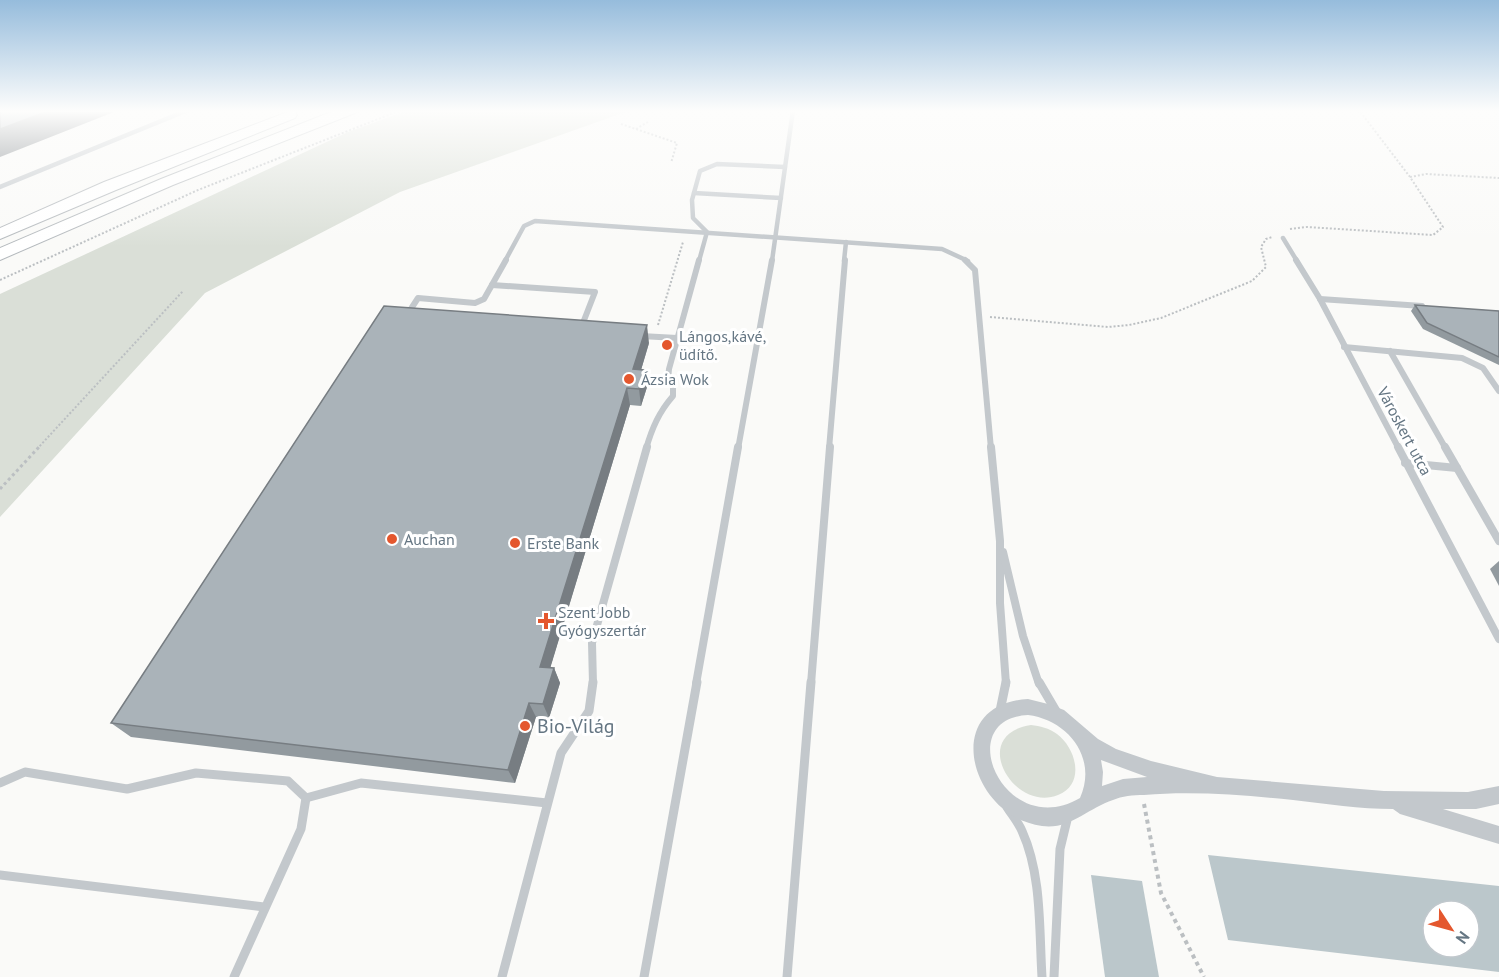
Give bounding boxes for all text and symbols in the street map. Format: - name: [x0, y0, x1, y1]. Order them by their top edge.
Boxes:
- place label: Lángos,kávé, üdítő.: [679, 326, 766, 364]
- marker: Lángos,kávé, üdítő.: [660, 338, 674, 352]
- place label: Ázsia Wok: [641, 369, 709, 389]
- marker: Ázsia Wok: [622, 372, 636, 386]
- street label: Városkert utca: [1373, 382, 1437, 479]
- place label: Auchan: [404, 529, 455, 549]
- marker: Auchan: [385, 532, 399, 546]
- place label: Erste Bank: [527, 533, 599, 553]
- marker: Erste Bank: [508, 536, 522, 550]
- place label: Szent Jobb Gyógyszertár: [558, 602, 647, 640]
- marker: Szent Jobb Gyógyszertár: [539, 614, 553, 628]
- place label: Bio-Világ: [537, 713, 615, 739]
- marker: Bio-Világ: [518, 719, 532, 733]
- north arrow: [1421, 899, 1481, 959]
- text: N: [1452, 928, 1474, 948]

